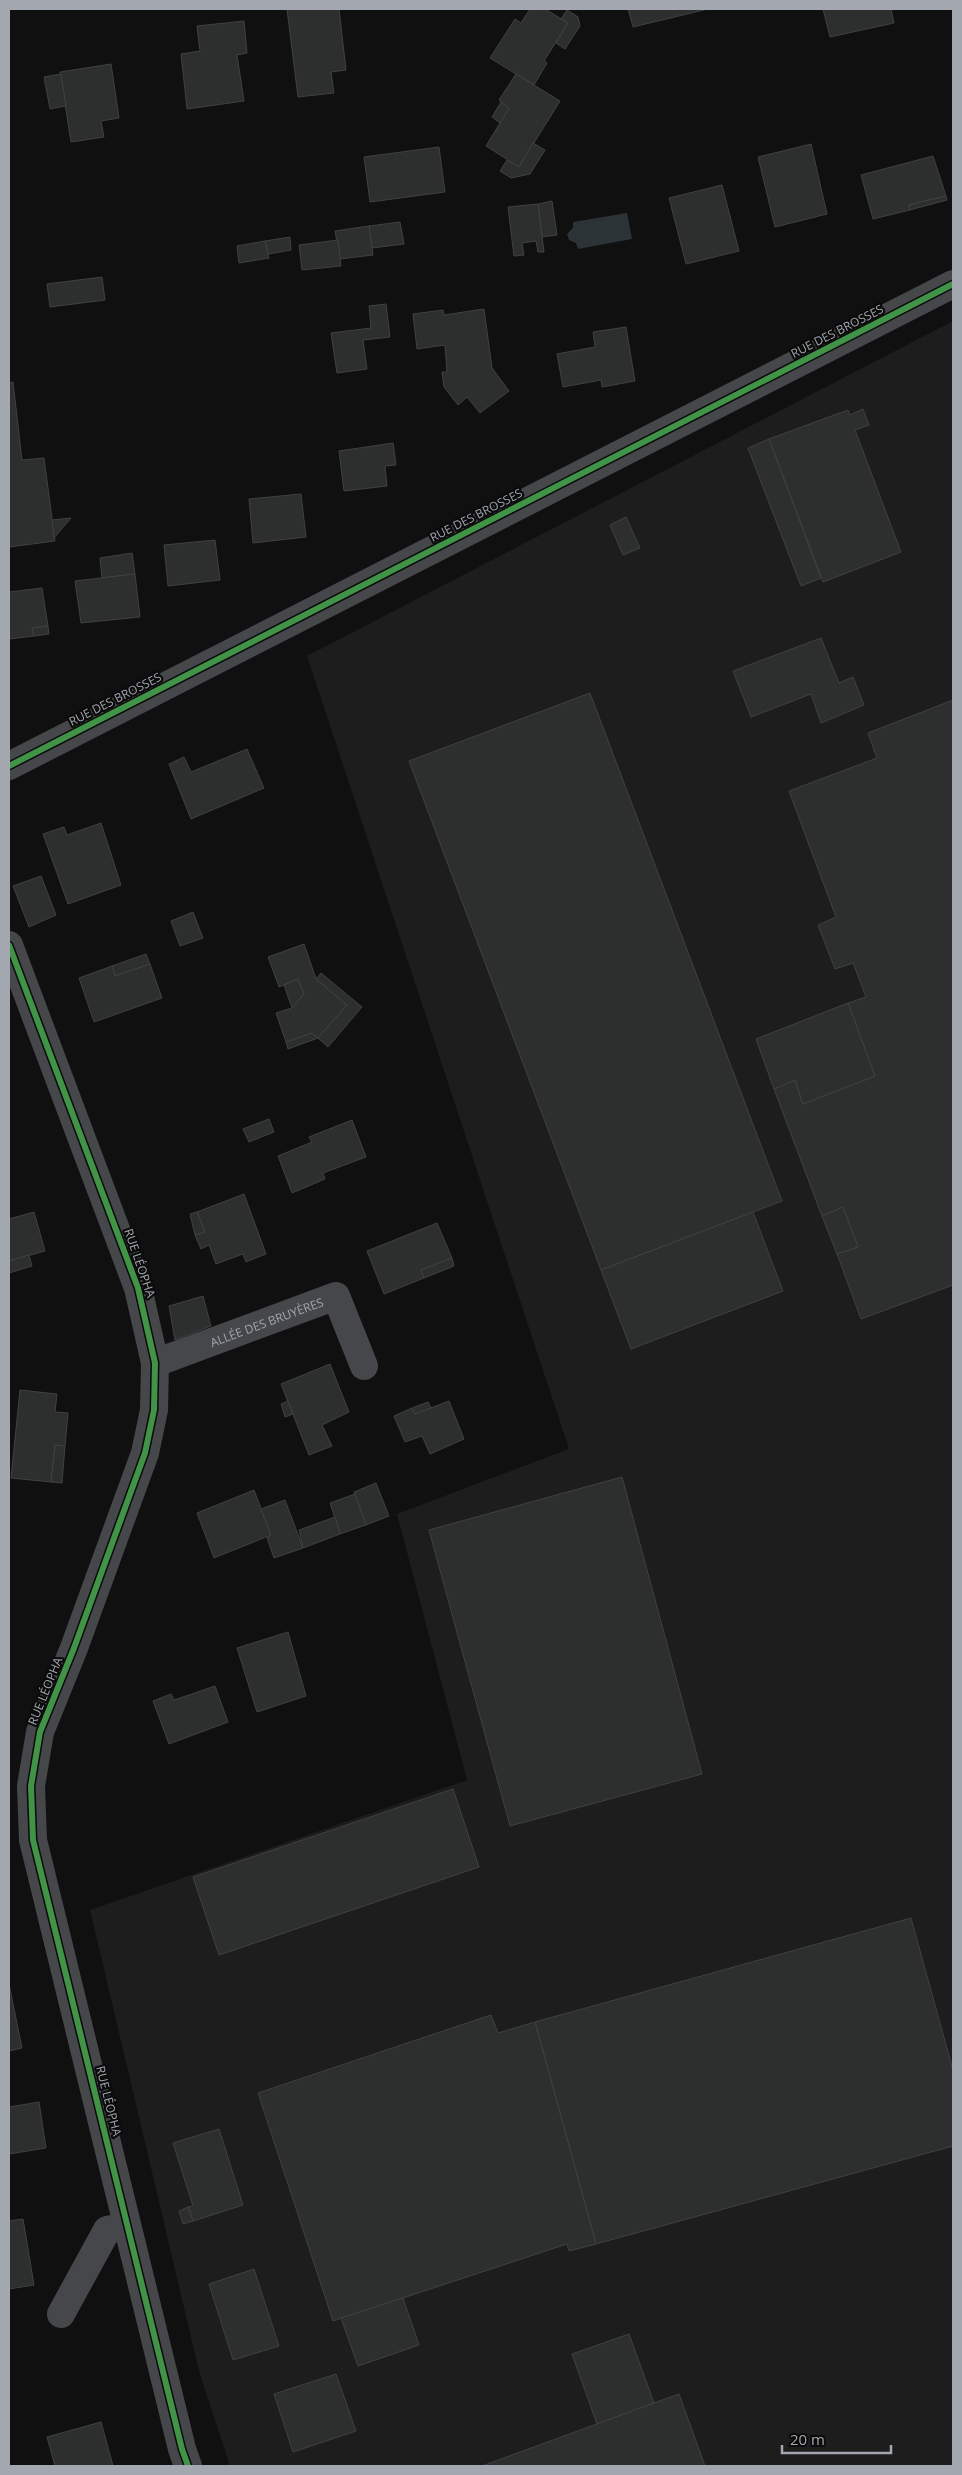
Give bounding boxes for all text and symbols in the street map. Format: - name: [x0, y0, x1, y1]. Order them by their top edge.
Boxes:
- street label: RUE DES BROSSES: [788, 300, 886, 362]
- street label: RUE DES BROSSES: [427, 484, 525, 546]
- street label: RUE DES BROSSES: [66, 668, 164, 730]
- street label: RUE LÉOPHA: [120, 1226, 160, 1300]
- street label: ALLÉE DES BRUYÈRES: [208, 1293, 326, 1350]
- street label: RUE LÉOPHA: [24, 1654, 66, 1727]
- street label: RUE LÉOPHA: [92, 2064, 126, 2138]
- scale bar: [782, 2422, 891, 2454]
- text: 20 m: [790, 2429, 825, 2449]

